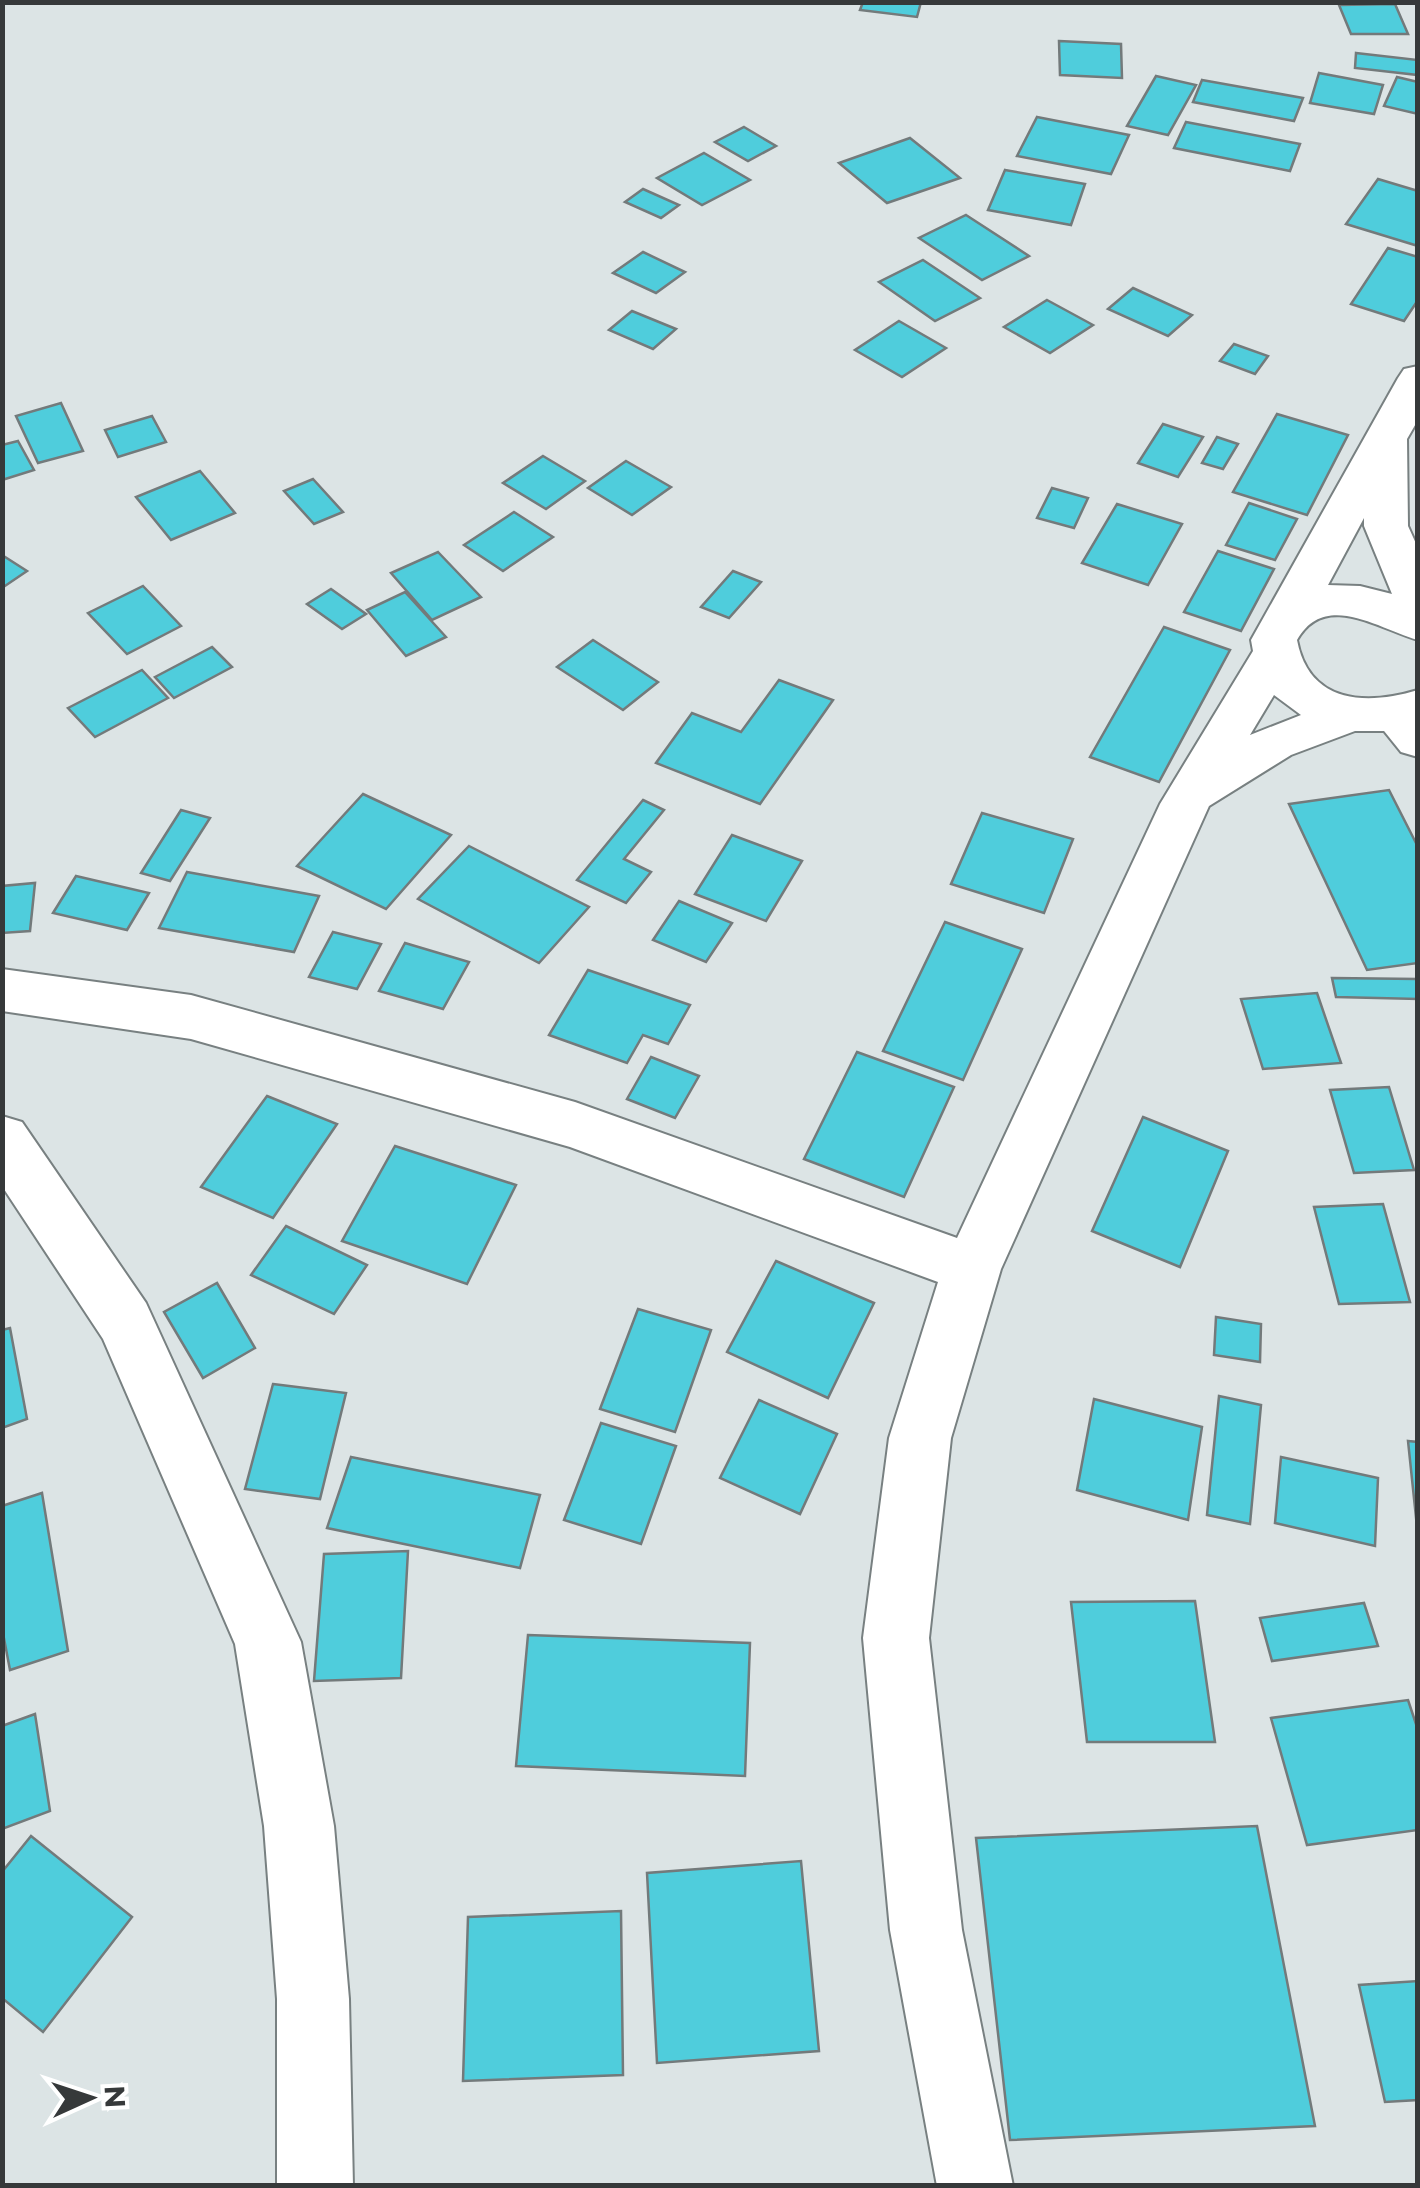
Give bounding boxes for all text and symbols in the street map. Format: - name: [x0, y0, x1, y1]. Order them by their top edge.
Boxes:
- north arrow: [40, 2048, 140, 2148]
- text: N: [97, 2085, 133, 2109]

